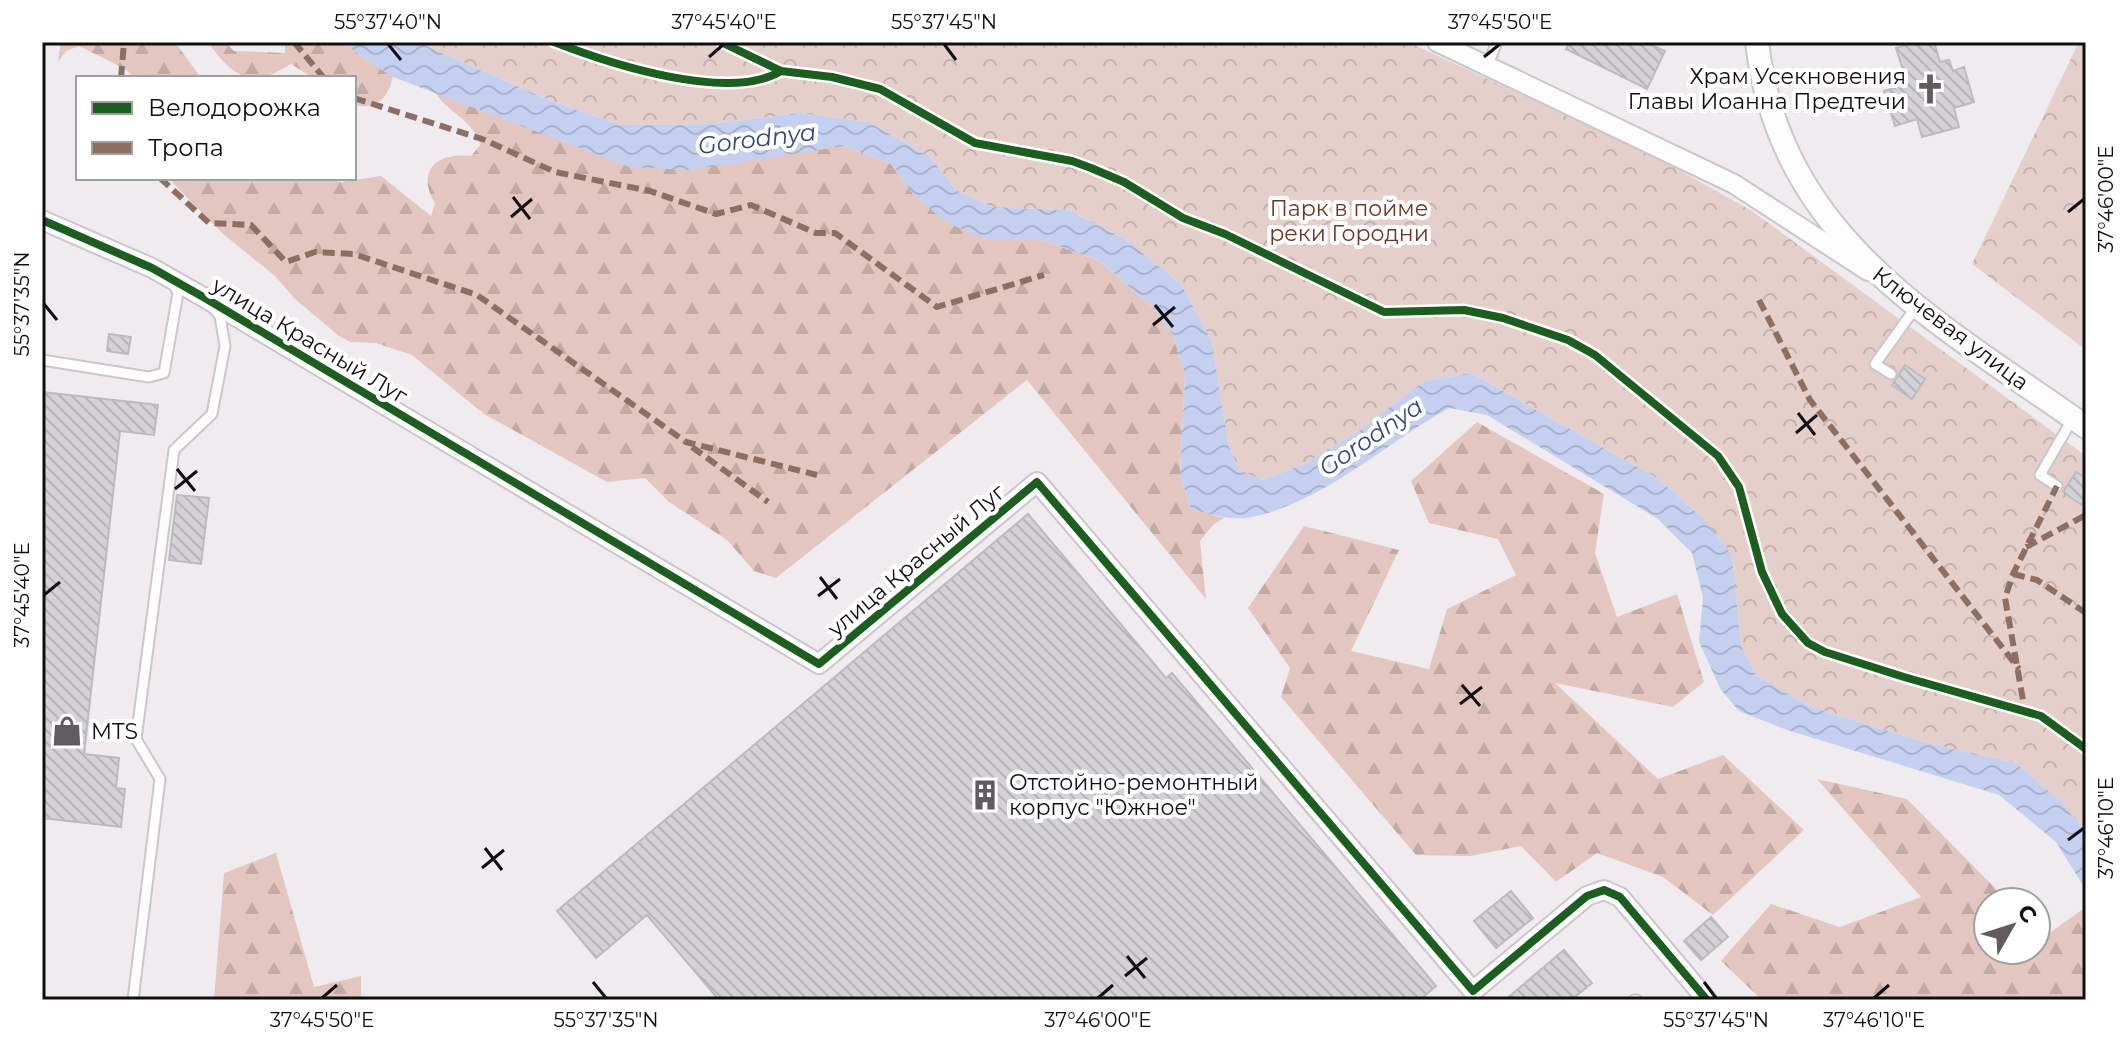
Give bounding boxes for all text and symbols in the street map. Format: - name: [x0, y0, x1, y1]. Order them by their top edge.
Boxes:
- text: 55°37'40"N: [334, 10, 442, 34]
- text: 37°45'40"E: [671, 10, 777, 34]
- text: 55°37'45"N: [891, 10, 997, 34]
- text: 37°45'50"E: [1448, 10, 1552, 34]
- place label: Храм Усекновения Главы Иоанна Предтечи: [1628, 63, 1906, 115]
- church icon: Храм Усекновения Главы Иоанна Предтечи: [1913, 72, 1947, 106]
- legend: [76, 76, 356, 180]
- text: Велодорожка: [148, 93, 321, 122]
- water label: Gorodnya: [696, 117, 818, 160]
- text: Тропа: [148, 133, 224, 162]
- text: 37°46'00"E: [2094, 145, 2118, 253]
- park label: Парк в пойме реки Городни: [1269, 195, 1429, 247]
- text: 55°37'35"N: [10, 252, 34, 356]
- street label: Ключевая улица: [1867, 261, 2034, 396]
- street label: улица Красный Луг: [206, 271, 413, 410]
- water label: Gorodnya: [1313, 391, 1428, 482]
- street label: улица Красный Луг: [821, 478, 1011, 643]
- text: 37°45'40"E: [10, 542, 34, 648]
- shop icon: MTS: [50, 714, 84, 748]
- place label: MTS: [91, 718, 138, 745]
- place label: Отстойно-ремонтный корпус "Южное": [1009, 769, 1259, 821]
- text: 37°46'10"E: [2094, 777, 2118, 879]
- building icon: Отстойно-ремонтный корпус "Южное": [968, 778, 1002, 812]
- north arrow: [1972, 886, 2052, 966]
- text: С: [2012, 899, 2043, 928]
- text: 37°45'50"E: [270, 1008, 374, 1032]
- text: 55°37'35"N: [554, 1008, 658, 1032]
- text: 37°46'00"E: [1044, 1008, 1152, 1032]
- text: 55°37'45"N: [1663, 1008, 1769, 1032]
- text: 37°46'10"E: [1823, 1008, 1925, 1032]

